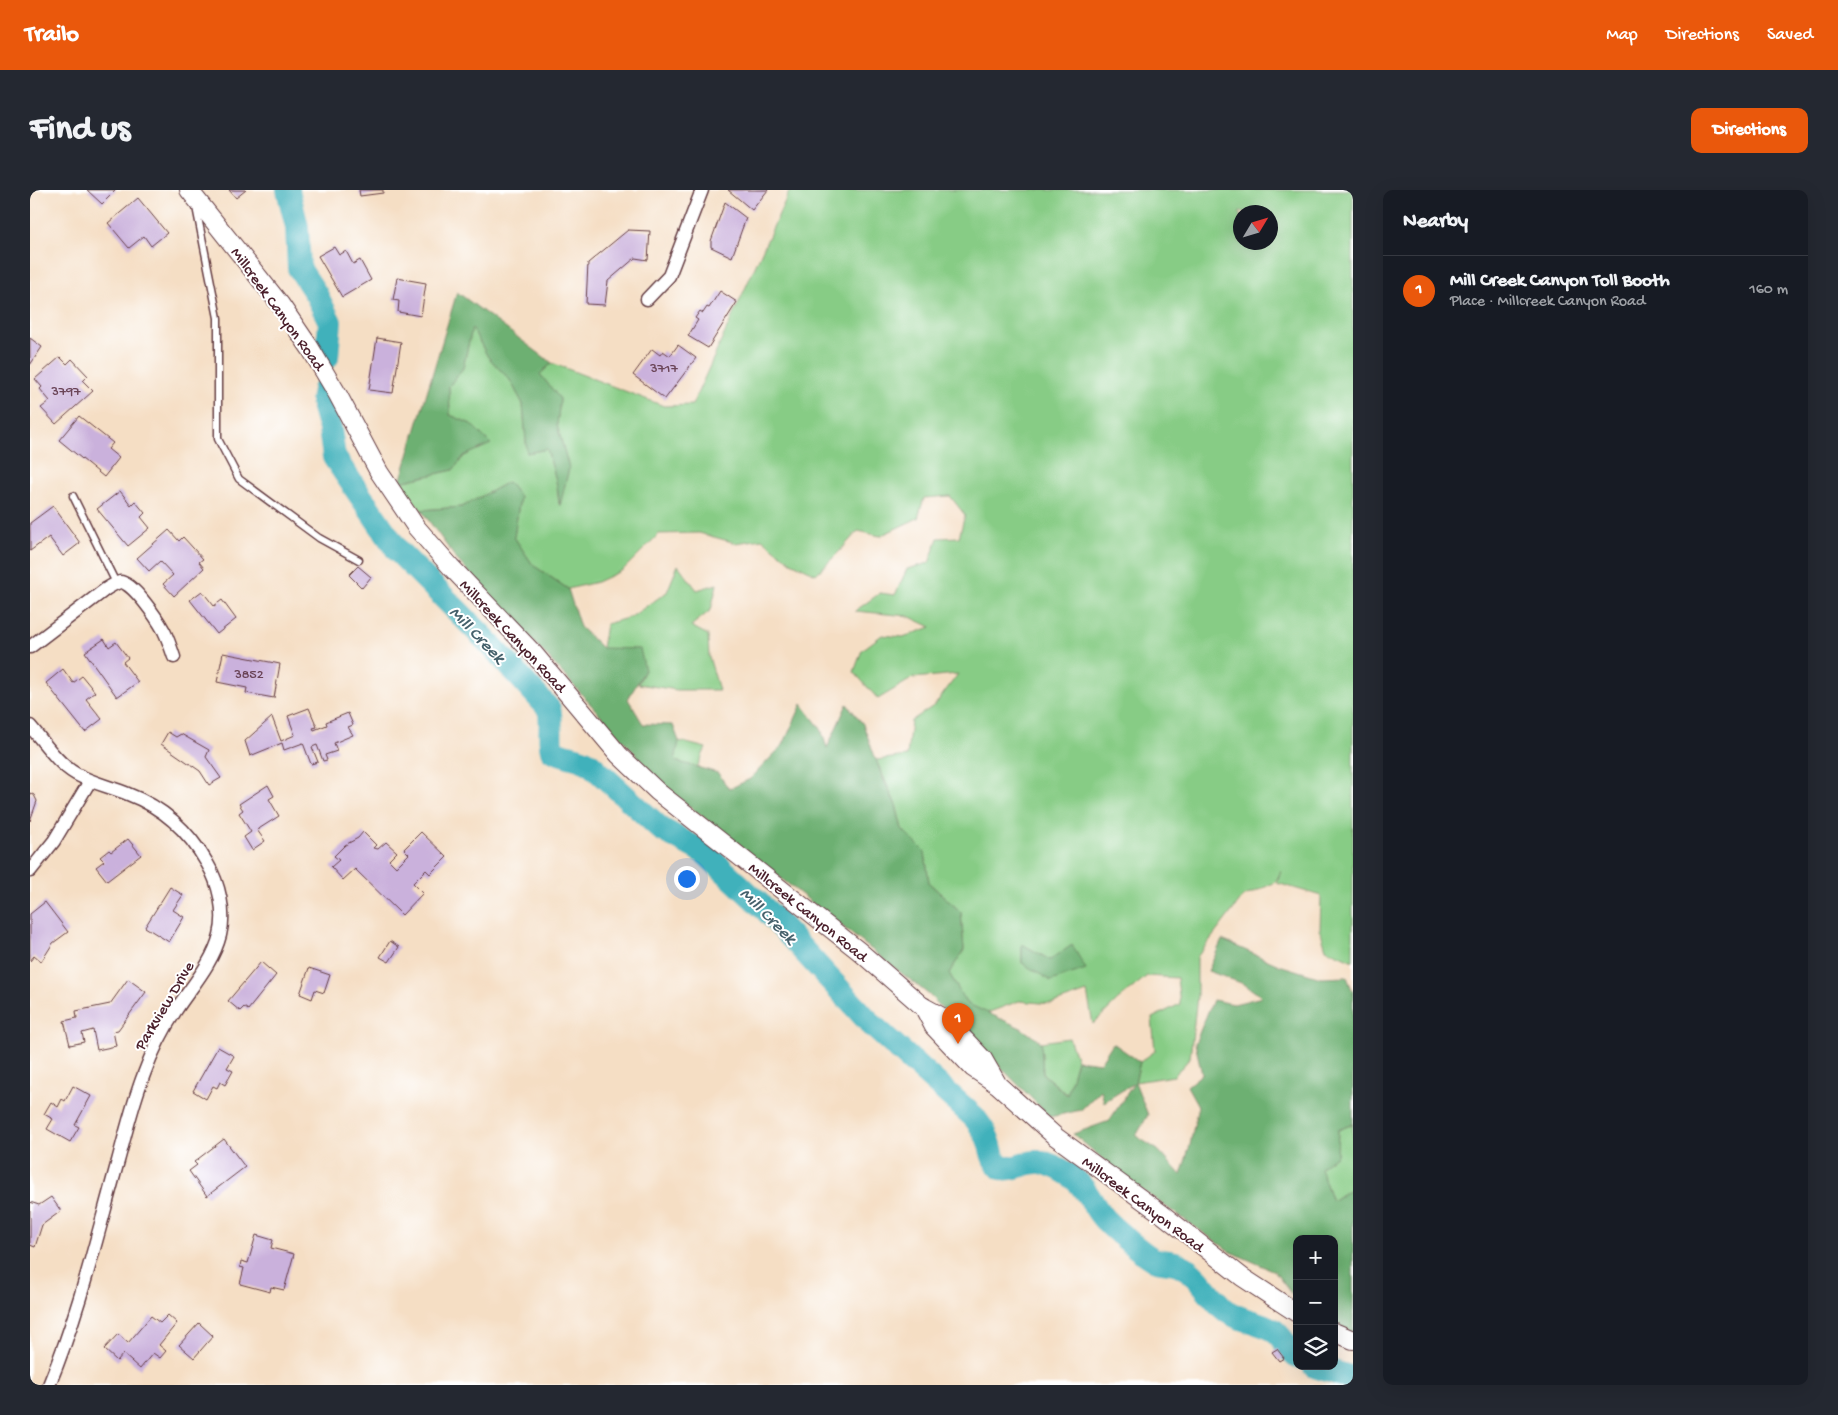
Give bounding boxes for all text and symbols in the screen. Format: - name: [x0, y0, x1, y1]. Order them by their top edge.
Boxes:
- text: Trailo: [25, 21, 79, 50]
- text: Map: [1606, 25, 1638, 46]
- text: Directions: [1666, 25, 1739, 46]
- text: Saved: [1767, 25, 1813, 46]
- button: Directions: [1691, 108, 1808, 153]
- text: Find us: [30, 110, 130, 151]
- north arrow: [1233, 205, 1278, 250]
- text: Nearby: [1403, 210, 1468, 235]
- street label: Millcreek Canyon Road: [225, 245, 328, 377]
- text: Mill Creek Canyon Toll Booth: [1450, 270, 1670, 293]
- text: 1: [1416, 281, 1422, 300]
- text: 160 m: [1749, 281, 1788, 300]
- text: Place · Millcreek Canyon Road: [1450, 293, 1645, 312]
- house number: 3717: [649, 361, 678, 378]
- house number: 3797: [51, 384, 81, 401]
- street label: Millcreek Canyon Road: [454, 577, 570, 699]
- water label: Mill Creek: [444, 603, 510, 670]
- house number: 3852: [233, 667, 264, 684]
- street label: Millcreek Canyon Road: [743, 860, 871, 969]
- your location: [674, 866, 700, 892]
- water label: Mill Creek: [735, 884, 801, 951]
- street label: Parkview Drive: [131, 958, 200, 1056]
- pin: 1: [942, 1003, 974, 1044]
- street label: Millcreek Canyon Road: [1077, 1154, 1208, 1259]
- map controls: [1293, 1235, 1338, 1370]
- button: +: [1293, 1235, 1338, 1280]
- button: −: [1293, 1280, 1338, 1325]
- button: layers: [1293, 1325, 1338, 1370]

